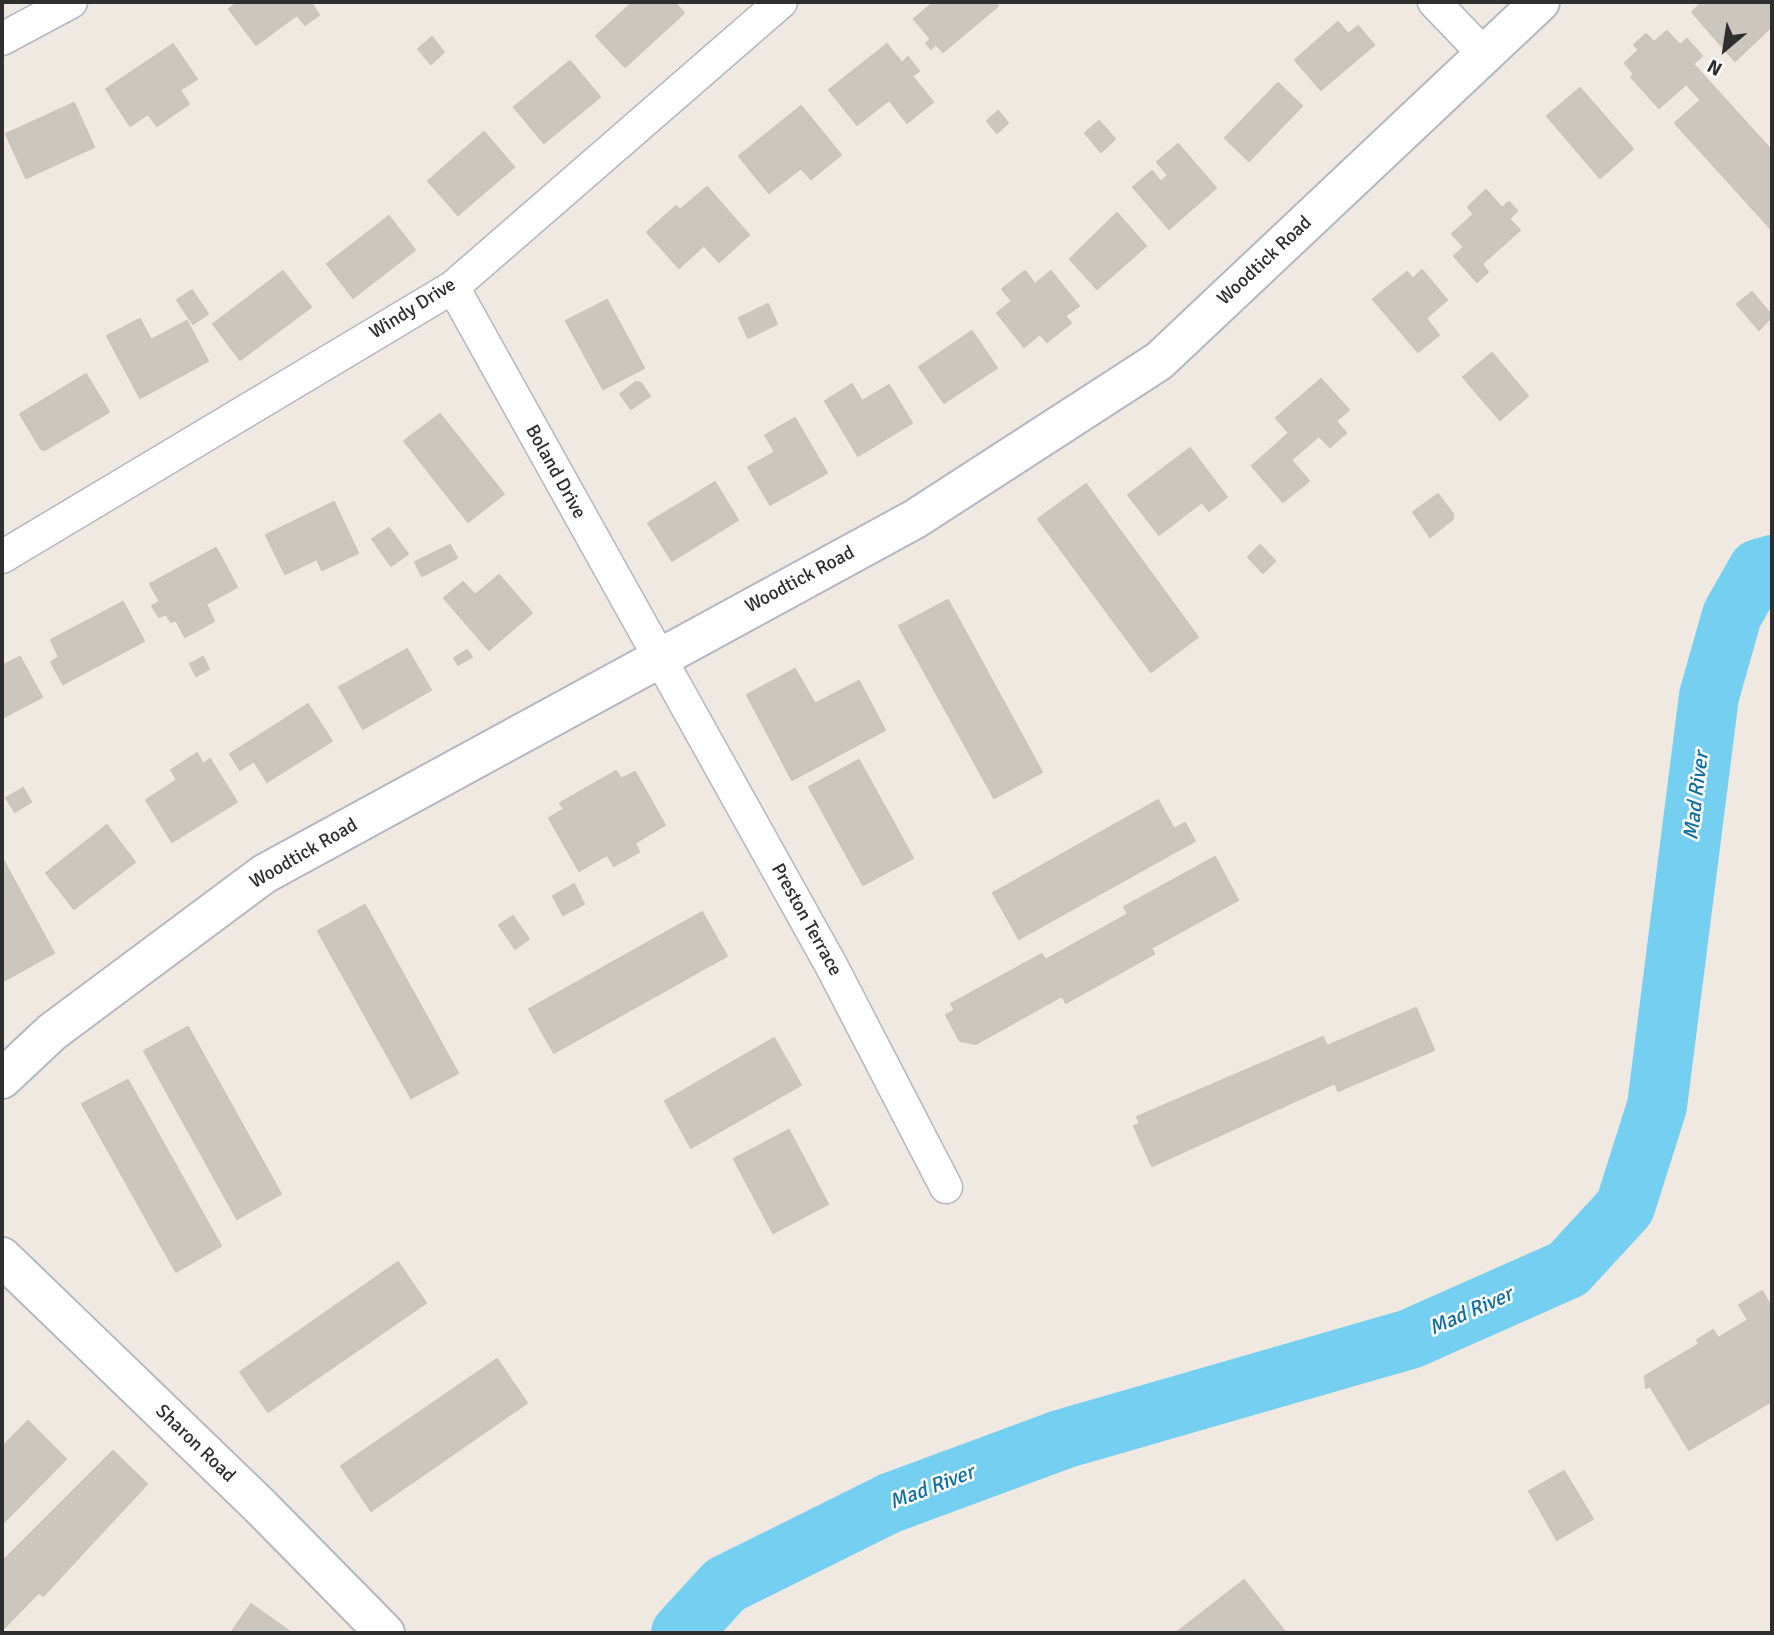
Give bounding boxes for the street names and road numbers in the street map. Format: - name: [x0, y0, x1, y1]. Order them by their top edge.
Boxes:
- street label: Woodtick Road: [1213, 212, 1317, 310]
- street label: Windy Drive: [366, 274, 460, 344]
- street label: Boland Drive: [520, 421, 590, 523]
- street label: Woodtick Road: [741, 542, 859, 618]
- street label: Woodtick Road: [246, 814, 362, 894]
- street label: Preston Terrace: [766, 860, 846, 980]
- street label: Sharon Road: [150, 1400, 240, 1488]

